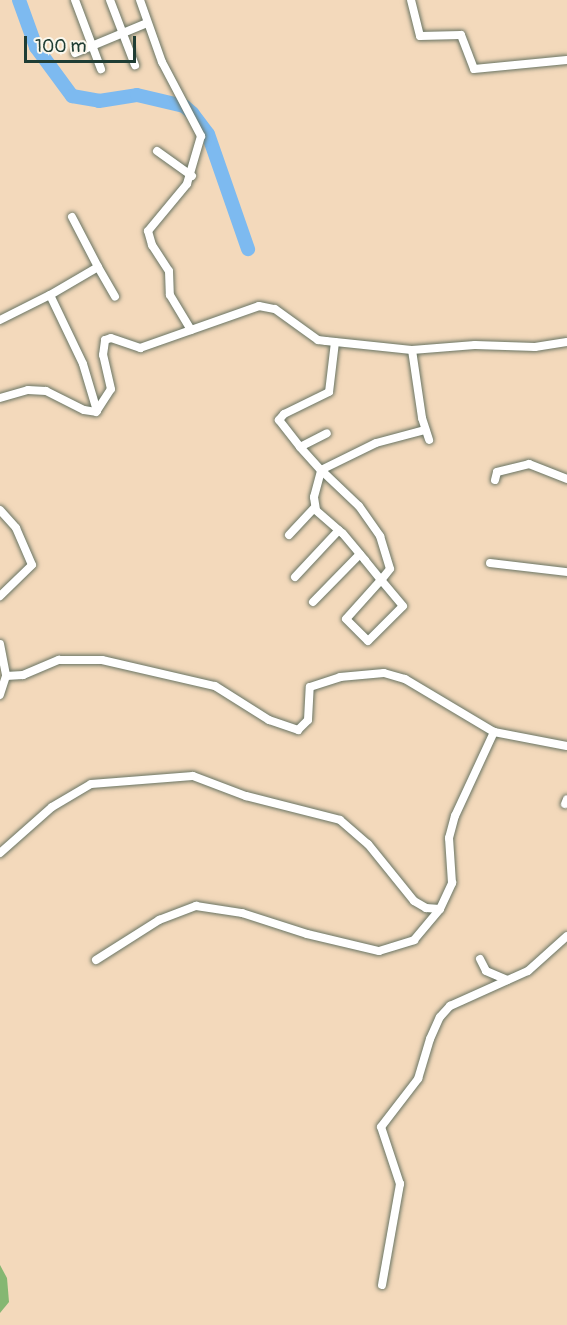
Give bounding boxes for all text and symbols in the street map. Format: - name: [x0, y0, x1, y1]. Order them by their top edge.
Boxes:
- scale bar: [27, 24, 140, 62]
- text: 100 m: [35, 35, 87, 58]

